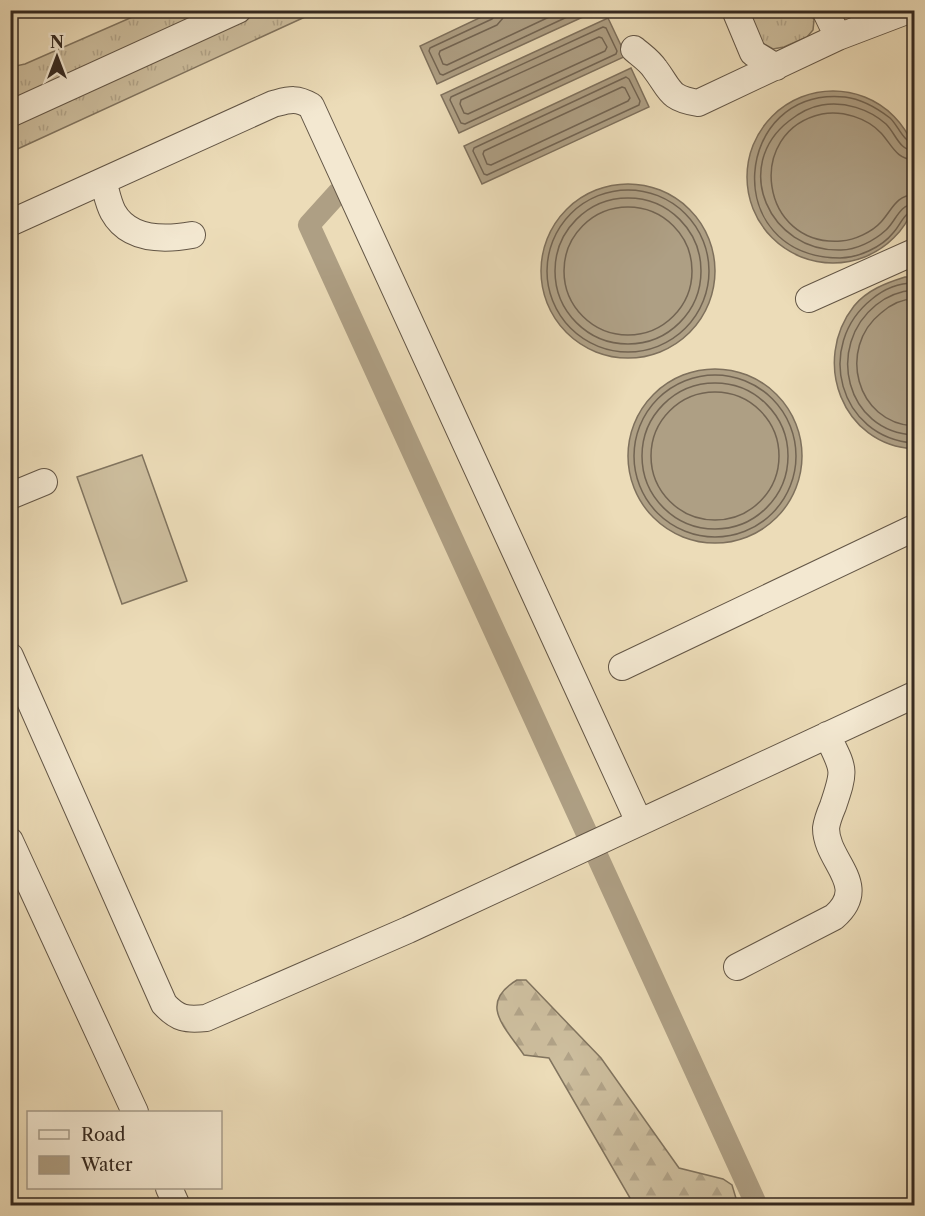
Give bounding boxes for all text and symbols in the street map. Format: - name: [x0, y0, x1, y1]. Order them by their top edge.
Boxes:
- north arrow: [27, 27, 87, 87]
- text: N: [50, 32, 64, 52]
- legend: [27, 1111, 222, 1189]
- text: Road: [81, 1124, 126, 1146]
- text: Water: [80, 1154, 133, 1176]

